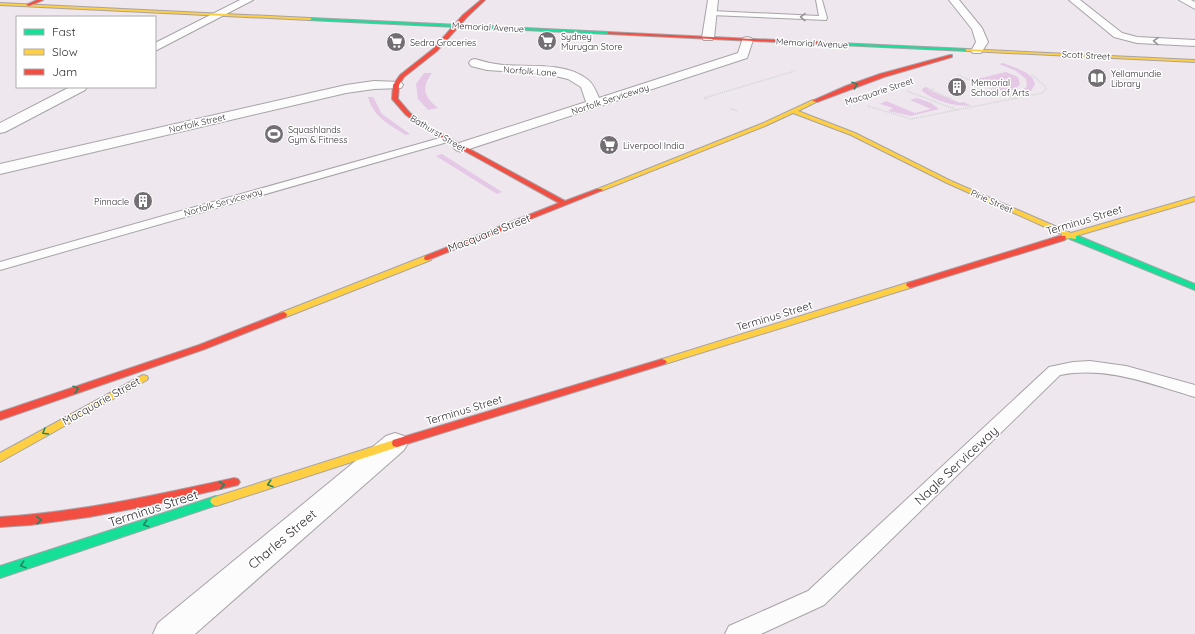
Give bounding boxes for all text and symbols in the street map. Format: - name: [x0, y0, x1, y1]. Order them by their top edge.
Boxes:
- one-way arrow: [800, 13, 806, 21]
- legend: [16, 16, 156, 88]
- street label: Memorial Avenue: [452, 20, 524, 34]
- text: Fast: [52, 24, 76, 39]
- supermarket icon: Sydney Murugan Store: [536, 30, 558, 52]
- supermarket icon: Sedra Groceries: [385, 31, 407, 53]
- place label: Sydney Murugan Store: [561, 31, 623, 52]
- street label: Memorial Avenue: [776, 36, 848, 50]
- place label: Sedra Groceries: [410, 37, 476, 48]
- one-way arrow: [1153, 37, 1159, 45]
- text: Slow: [52, 44, 78, 59]
- street label: Scott Street: [1062, 48, 1110, 62]
- text: Jam: [52, 64, 77, 79]
- street label: Norfolk Lane: [503, 64, 557, 78]
- library icon: Yellamundie Library: [1086, 67, 1108, 89]
- place label: Yellamundie Library: [1111, 68, 1161, 89]
- street label: Macquarie Street: [843, 75, 915, 107]
- building icon: Memorial School of Arts: [946, 76, 968, 98]
- place label: Memorial School of Arts: [971, 77, 1029, 98]
- street label: Norfolk Serviceway: [570, 81, 650, 117]
- one-way arrow: [851, 82, 858, 90]
- street label: Norfolk Street: [168, 111, 226, 135]
- street label: Bathurst Street: [408, 112, 468, 154]
- sports icon: Squashlands Gym & Fitness: [263, 123, 285, 145]
- place label: Squashlands Gym & Fitness: [288, 124, 347, 145]
- supermarket icon: Liverpool India: [598, 134, 620, 156]
- place label: Liverpool India: [623, 140, 684, 151]
- street label: Norfolk Serviceway: [183, 186, 263, 218]
- street label: Pirie Street: [969, 187, 1015, 215]
- building icon: Pinnacle: [132, 190, 154, 212]
- place label: Pinnacle: [94, 196, 129, 207]
- street label: Terminus Street: [1044, 202, 1124, 238]
- street label: Macquarie Street: [446, 211, 532, 255]
- street label: Terminus Street: [734, 298, 814, 334]
- street label: Macquarie Street: [60, 374, 143, 428]
- one-way arrow: [73, 385, 80, 394]
- street label: Terminus Street: [424, 392, 504, 428]
- street label: Nagle Serviceway: [911, 422, 1001, 508]
- one-way arrow: [42, 428, 49, 435]
- one-way arrow: [267, 479, 274, 488]
- one-way arrow: [218, 482, 225, 490]
- street label: Terminus Street: [106, 486, 200, 530]
- street label: Charles Street: [245, 506, 319, 572]
- one-way arrow: [36, 515, 42, 524]
- one-way arrow: [143, 519, 150, 528]
- one-way arrow: [20, 560, 27, 569]

